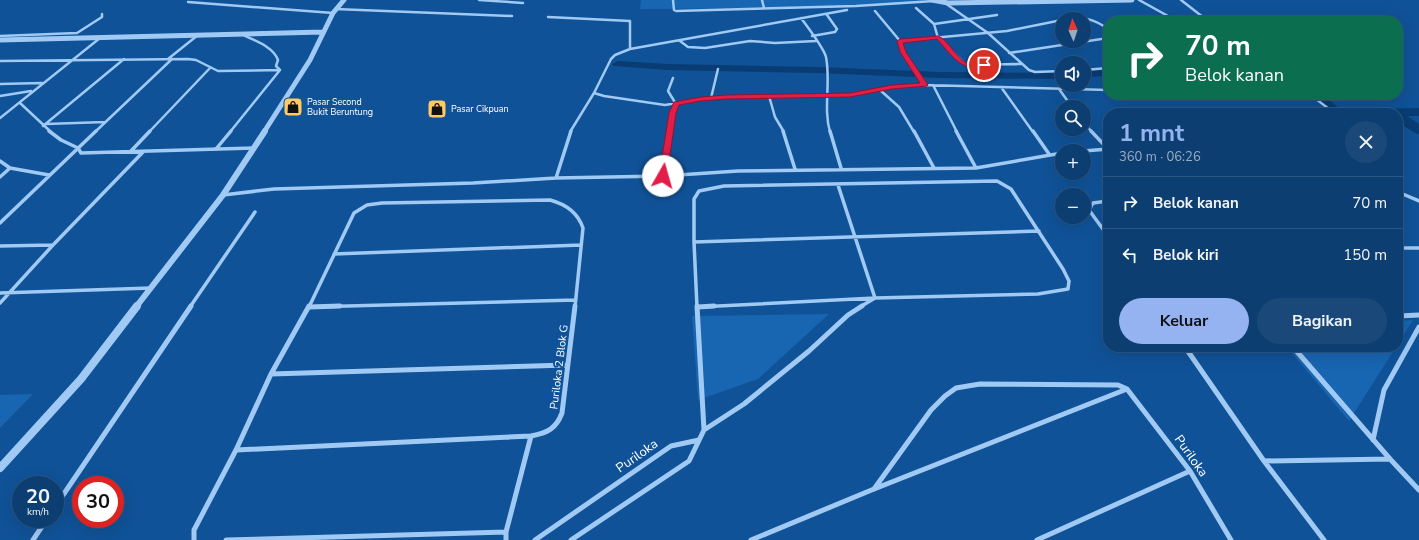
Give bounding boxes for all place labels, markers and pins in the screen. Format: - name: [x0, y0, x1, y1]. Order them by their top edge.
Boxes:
- pin: [967, 48, 1001, 82]
- shop icon: Pasar Second Bukit Beruntung: [282, 96, 304, 118]
- place label: Pasar Second Bukit Beruntung: [307, 96, 373, 118]
- shop icon: Pasar Cikpuan: [426, 98, 448, 120]
- place label: Pasar Cikpuan: [451, 103, 509, 115]

